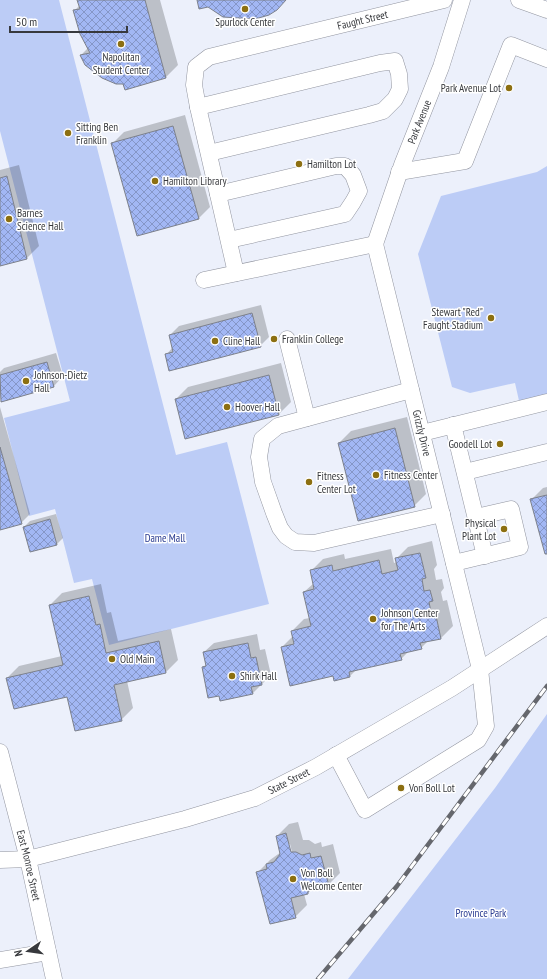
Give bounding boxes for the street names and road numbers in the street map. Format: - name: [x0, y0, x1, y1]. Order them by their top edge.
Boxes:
- street label: Faught Street: [336, 7, 389, 33]
- street label: Park Avenue: [404, 97, 434, 146]
- street label: Grizzly Drive: [409, 408, 435, 458]
- street label: State Street: [266, 764, 312, 797]
- street label: East Monroe Street: [14, 828, 44, 902]

